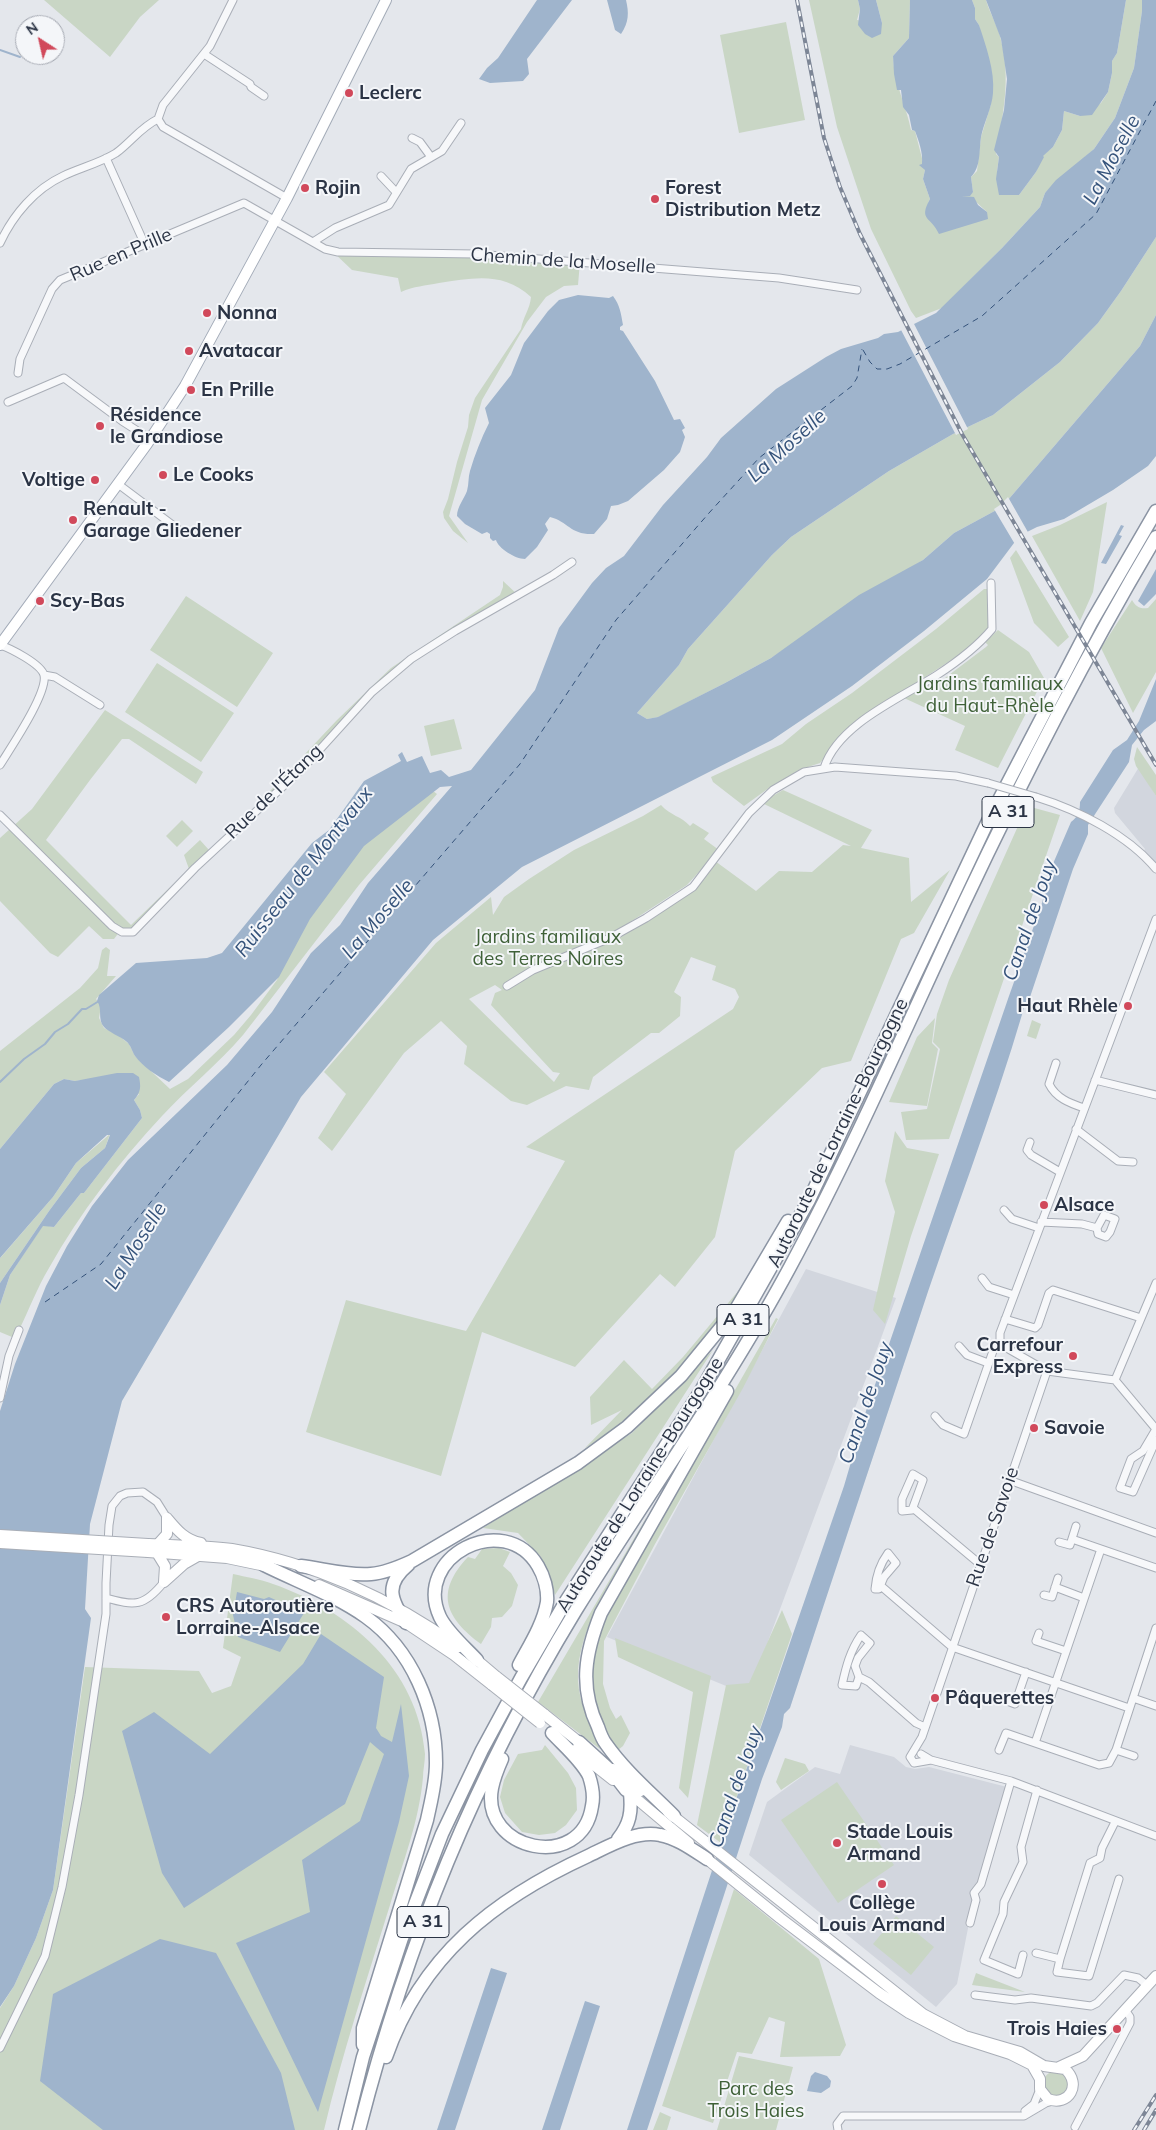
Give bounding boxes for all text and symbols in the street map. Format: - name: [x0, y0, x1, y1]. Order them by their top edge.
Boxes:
- north arrow: [15, 15, 65, 65]
- text: N: [22, 18, 41, 39]
- place label: Leclerc: [359, 82, 422, 104]
- marker: Leclerc: [343, 87, 355, 99]
- water label: La Moselle: [1078, 111, 1146, 209]
- place label: Rojin: [315, 177, 361, 199]
- place label: Forest Distribution Metz: [665, 177, 821, 221]
- marker: Rojin: [299, 182, 311, 194]
- marker: Forest Distribution Metz: [649, 193, 661, 205]
- street label: Rue en Prille: [66, 223, 176, 287]
- street label: Chemin de la Moselle: [470, 243, 656, 279]
- place label: Nonna: [217, 302, 277, 324]
- marker: Nonna: [201, 307, 213, 319]
- place label: Avatacar: [199, 340, 282, 362]
- marker: Avatacar: [183, 345, 195, 357]
- place label: En Prille: [201, 379, 274, 401]
- marker: En Prille: [185, 384, 197, 396]
- place label: Résidence le Grandiose: [110, 404, 223, 448]
- water label: La Moselle: [743, 404, 831, 488]
- marker: Résidence le Grandiose: [94, 420, 106, 432]
- place label: Le Cooks: [173, 464, 254, 486]
- place label: Voltige: [22, 469, 85, 491]
- marker: Le Cooks: [157, 469, 169, 481]
- marker: Voltige: [89, 474, 101, 486]
- place label: Renault - Garage Gliedener: [83, 498, 241, 542]
- marker: Renault - Garage Gliedener: [67, 514, 79, 526]
- place label: Scy-Bas: [50, 590, 125, 612]
- marker: Scy-Bas: [34, 595, 46, 607]
- park label: Jardins familiaux du Haut-Rhèle: [917, 673, 1063, 717]
- street label: Rue de l'Étang: [221, 740, 327, 844]
- water label: Ruisseau de Montvaux: [230, 782, 378, 962]
- road number: A 31: [982, 796, 1034, 828]
- water label: Canal de Jouy: [998, 856, 1062, 984]
- water label: La Moselle: [337, 874, 419, 964]
- park label: Jardins familiaux des Terres Noires: [473, 926, 623, 970]
- street label: Autoroute de Lorraine-Bourgogne: [763, 995, 913, 1271]
- place label: Haut Rhèle: [1017, 995, 1118, 1017]
- marker: Haut Rhèle: [1122, 1000, 1134, 1012]
- place label: Alsace: [1054, 1194, 1114, 1216]
- water label: La Moselle: [100, 1198, 172, 1294]
- marker: Alsace: [1038, 1199, 1050, 1211]
- road number: A 31: [717, 1304, 769, 1336]
- place label: Carrefour Express: [977, 1334, 1063, 1378]
- water label: Canal de Jouy: [834, 1339, 898, 1467]
- marker: Carrefour Express: [1067, 1350, 1079, 1362]
- street label: Autoroute de Lorraine-Bourgogne: [552, 1353, 728, 1617]
- place label: Savoie: [1044, 1417, 1105, 1439]
- marker: Savoie: [1028, 1422, 1040, 1434]
- street label: Rue de Savoie: [962, 1464, 1024, 1590]
- place label: CRS Autoroutière Lorraine-Alsace: [176, 1595, 334, 1639]
- marker: CRS Autoroutière Lorraine-Alsace: [160, 1611, 172, 1623]
- place label: Pâquerettes: [945, 1687, 1054, 1709]
- marker: Pâquerettes: [929, 1692, 941, 1704]
- water label: Canal de Jouy: [704, 1723, 768, 1851]
- place label: Stade Louis Armand: [847, 1821, 953, 1865]
- marker: Stade Louis Armand: [831, 1837, 843, 1849]
- marker: Collège Louis Armand: [876, 1878, 888, 1890]
- place label: Collège Louis Armand: [819, 1892, 945, 1936]
- road number: A 31: [397, 1906, 449, 1938]
- place label: Trois Haies: [1007, 2018, 1107, 2040]
- marker: Trois Haies: [1111, 2023, 1123, 2035]
- park label: Parc des Trois Haies: [708, 2078, 804, 2122]

